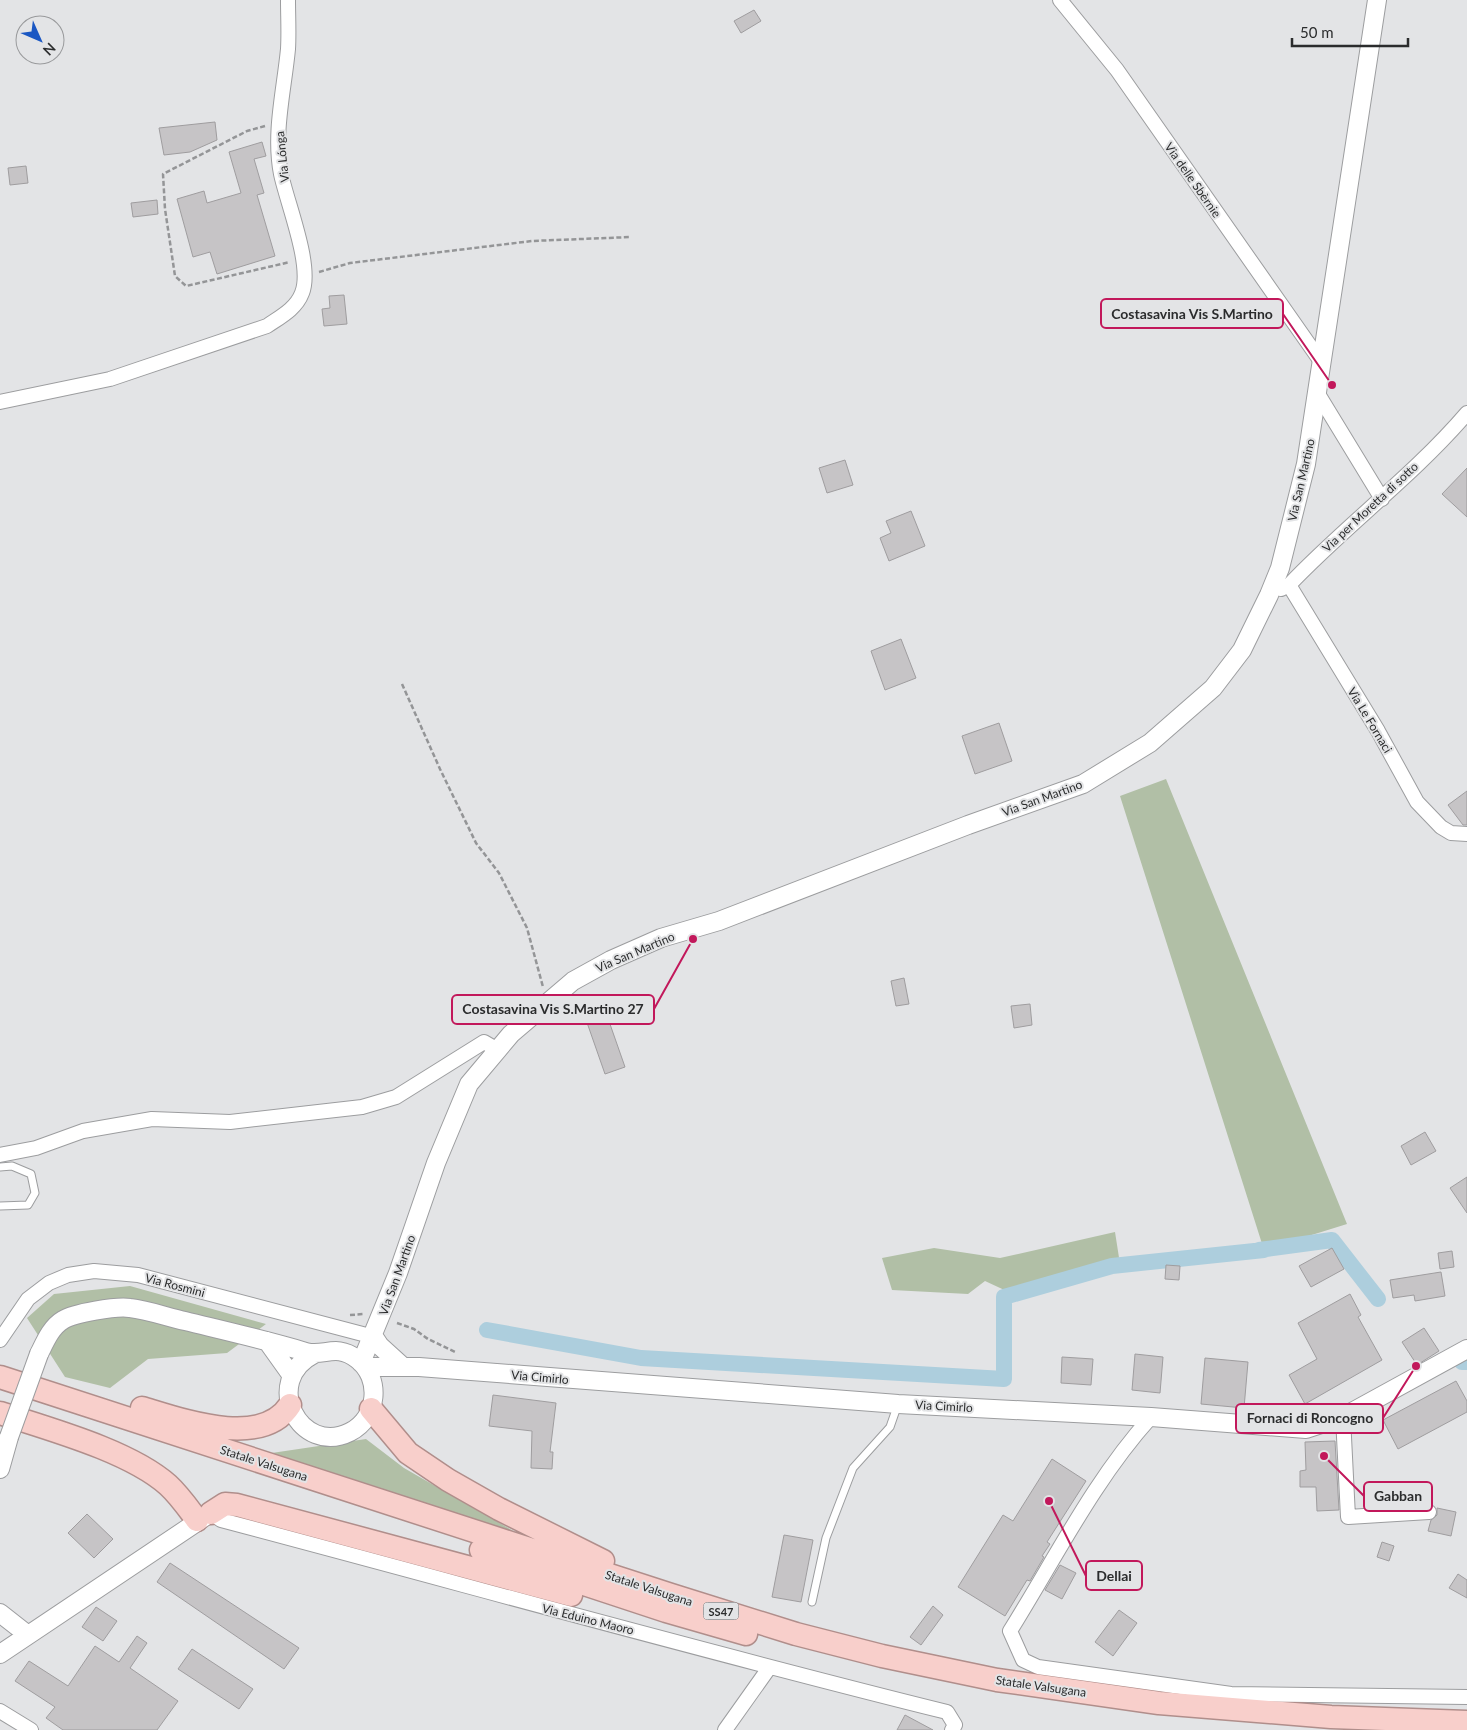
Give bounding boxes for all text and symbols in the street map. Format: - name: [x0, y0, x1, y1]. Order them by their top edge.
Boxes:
- north arrow: [15, 15, 65, 65]
- scale bar: [1292, 15, 1408, 47]
- text: 50 m: [1300, 23, 1334, 41]
- text: N: [40, 40, 59, 59]
- street label: Via Lónga: [272, 131, 292, 183]
- street label: Via delle Sbèrnie: [1162, 140, 1224, 220]
- callout: Costasavina Vis S.Martino: [1101, 299, 1283, 328]
- text: Costasavina Vis S.Martino: [1111, 305, 1273, 322]
- street label: Via San Martino: [1284, 437, 1318, 523]
- street label: Via per Moretta di sotto: [1319, 459, 1421, 555]
- street label: Via Le Fornaci: [1345, 684, 1396, 756]
- street label: Via San Martino: [1000, 776, 1084, 819]
- street label: Via San Martino: [593, 929, 677, 975]
- callout: Costasavina Vis S.Martino 27: [452, 995, 654, 1024]
- text: Costasavina Vis S.Martino 27: [462, 1000, 644, 1017]
- street label: Via San Martino: [376, 1233, 419, 1317]
- street label: Via Rosmini: [143, 1270, 207, 1300]
- street label: Via Cimirlo: [511, 1367, 570, 1387]
- street label: Via Cimirlo: [915, 1397, 973, 1415]
- callout: Fornaci di Roncogno: [1236, 1404, 1383, 1433]
- text: Fornaci di Roncogno: [1247, 1409, 1373, 1426]
- street label: Statale Valsugana: [218, 1442, 310, 1484]
- callout: Gabban: [1364, 1482, 1432, 1511]
- text: Gabban: [1374, 1487, 1422, 1504]
- callout: Dellai: [1086, 1561, 1142, 1590]
- street label: Statale Valsugana: [603, 1567, 695, 1609]
- text: Dellai: [1096, 1567, 1132, 1584]
- street label: Via Eduino Maoro: [540, 1600, 636, 1638]
- road number: SS47: [704, 1602, 738, 1620]
- street label: Statale Valsugana: [995, 1672, 1087, 1700]

